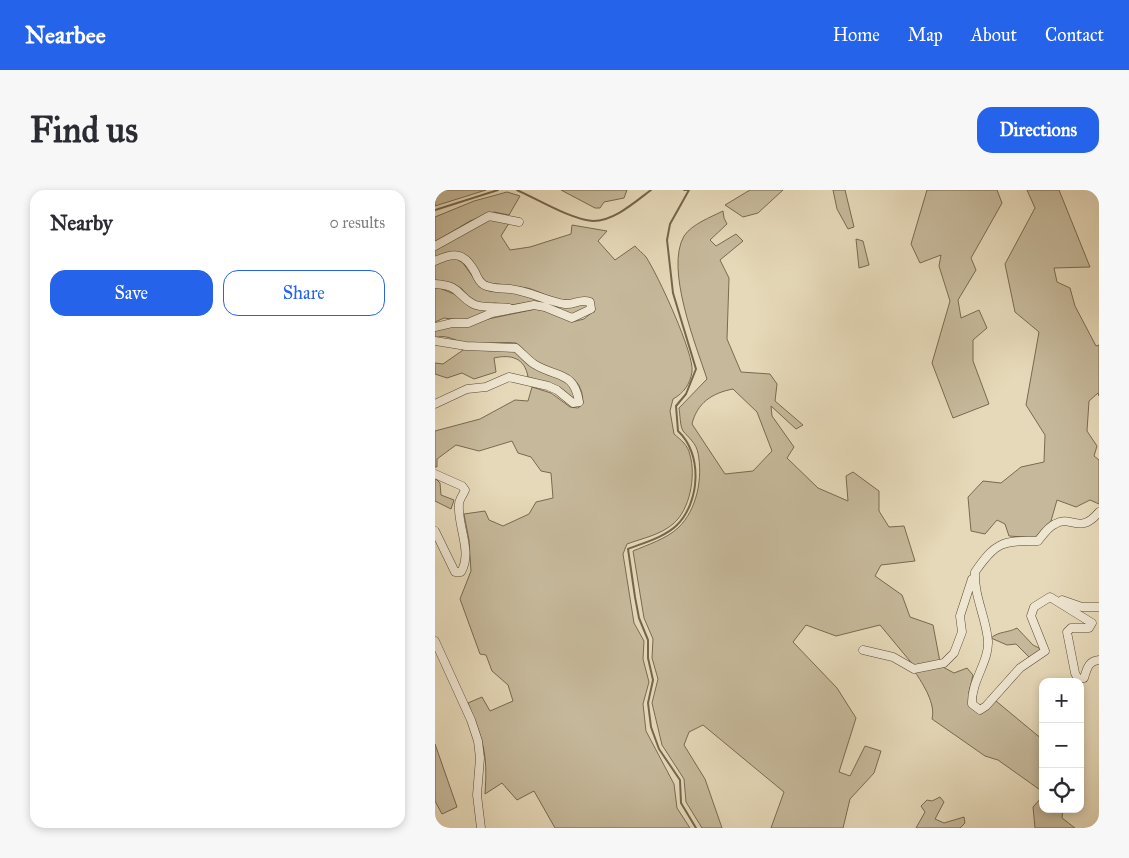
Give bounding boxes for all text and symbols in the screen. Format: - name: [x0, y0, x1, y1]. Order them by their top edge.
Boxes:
- text: Nearbee: [25, 20, 106, 50]
- text: Home: [833, 24, 880, 46]
- text: Map: [908, 24, 943, 46]
- text: About: [971, 24, 1017, 46]
- text: Contact: [1045, 24, 1104, 46]
- button: Directions: [977, 107, 1099, 153]
- text: Find us: [30, 109, 138, 152]
- text: Nearby: [50, 210, 113, 236]
- text: 0 results: [330, 213, 385, 232]
- button: Save: [50, 270, 213, 316]
- button: Share: [223, 270, 385, 316]
- map controls: [1039, 678, 1084, 813]
- button: +: [1039, 678, 1084, 723]
- button: −: [1039, 723, 1084, 768]
- button: locate: [1039, 768, 1084, 813]

